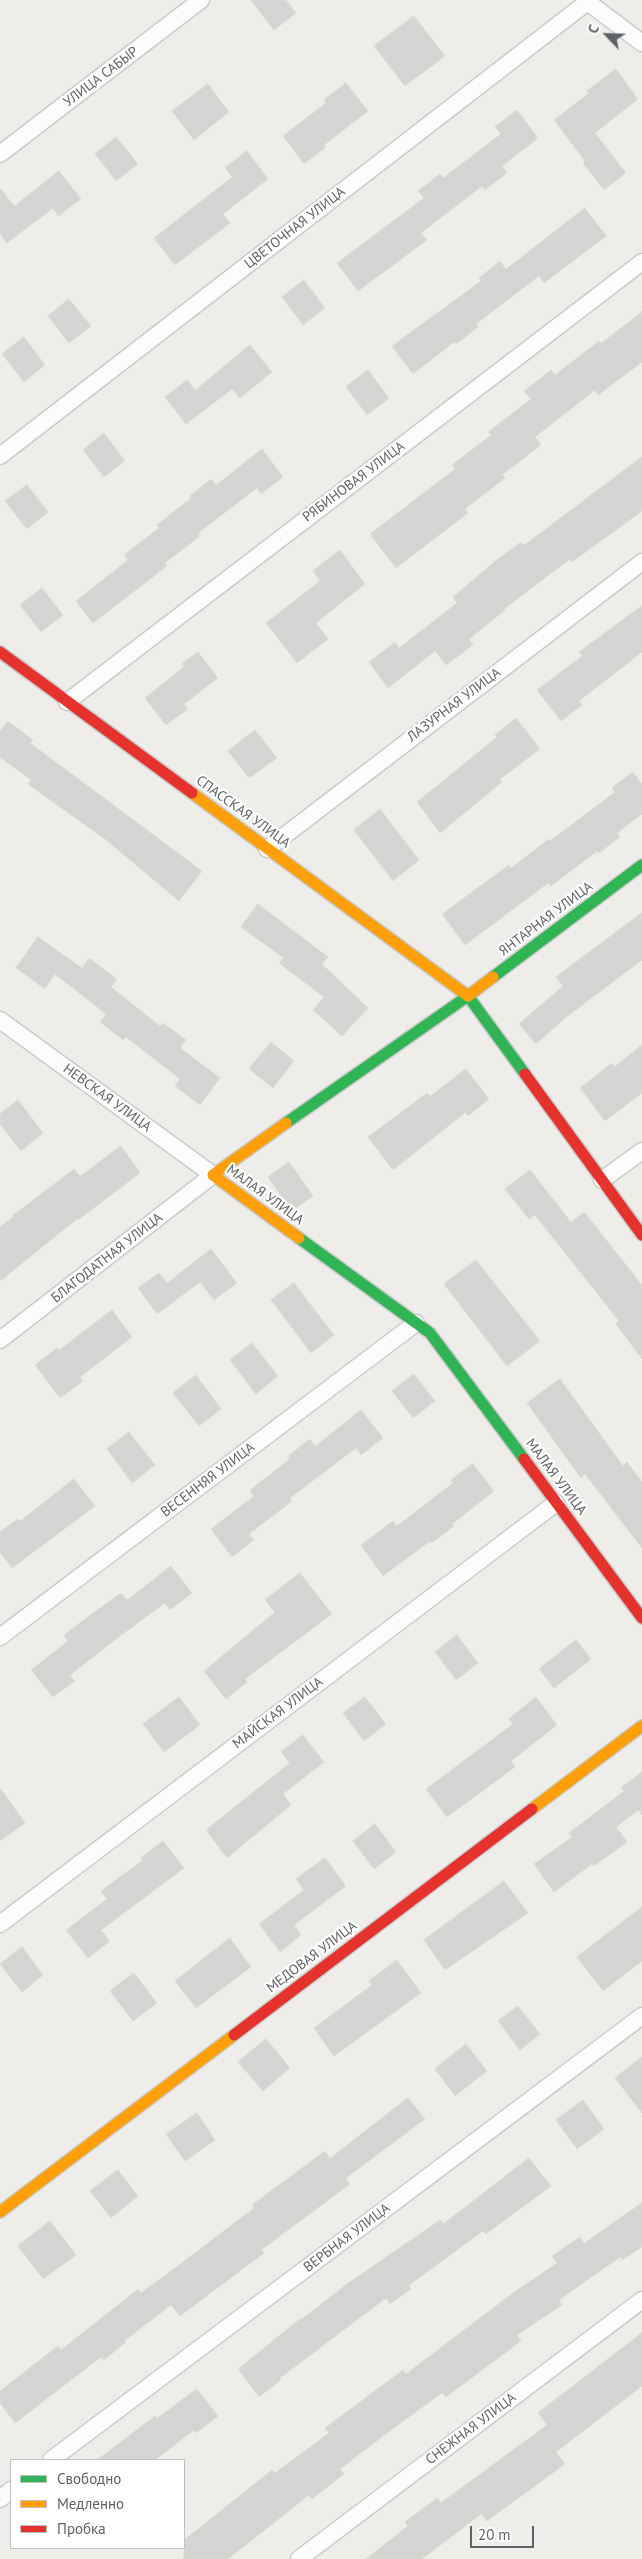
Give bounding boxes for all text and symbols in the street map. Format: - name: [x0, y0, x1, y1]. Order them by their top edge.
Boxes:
- north arrow: [582, 10, 632, 60]
- text: С: [583, 22, 603, 36]
- street label: УЛИЦА САБЫР: [60, 43, 142, 111]
- street label: ЦВЕТОЧНАЯ УЛИЦА: [241, 184, 349, 272]
- street label: РЯБИНОВАЯ УЛИЦА: [300, 438, 408, 526]
- street label: ЛАЗУРНАЯ УЛИЦА: [404, 664, 504, 746]
- street label: СПАССКАЯ УЛИЦА: [193, 772, 293, 852]
- street label: ЯНТАРНАЯ УЛИЦА: [496, 878, 596, 960]
- street label: НЕВСКАЯ УЛИЦА: [60, 1060, 154, 1136]
- street label: МАЛАЯ УЛИЦА: [223, 1161, 307, 1229]
- street label: БЛАГОДАТНАЯ УЛИЦА: [48, 1209, 166, 1307]
- street label: МАЛАЯ УЛИЦА: [522, 1436, 590, 1518]
- street label: ВЕСЕННЯЯ УЛИЦА: [158, 1439, 258, 1521]
- street label: МАЙСКАЯ УЛИЦА: [230, 1674, 326, 1752]
- street label: МЕДОВАЯ УЛИЦА: [264, 1918, 360, 1996]
- street label: ВЕРБНАЯ УЛИЦА: [300, 2200, 394, 2276]
- street label: СНЕЖНАЯ УЛИЦА: [422, 2390, 520, 2468]
- legend: [10, 2459, 185, 2549]
- text: Свободно: [57, 2469, 121, 2488]
- text: Медленно: [57, 2494, 124, 2513]
- scale bar: [472, 2516, 536, 2548]
- text: Пробка: [57, 2519, 106, 2538]
- text: 20 m: [478, 2525, 511, 2544]

